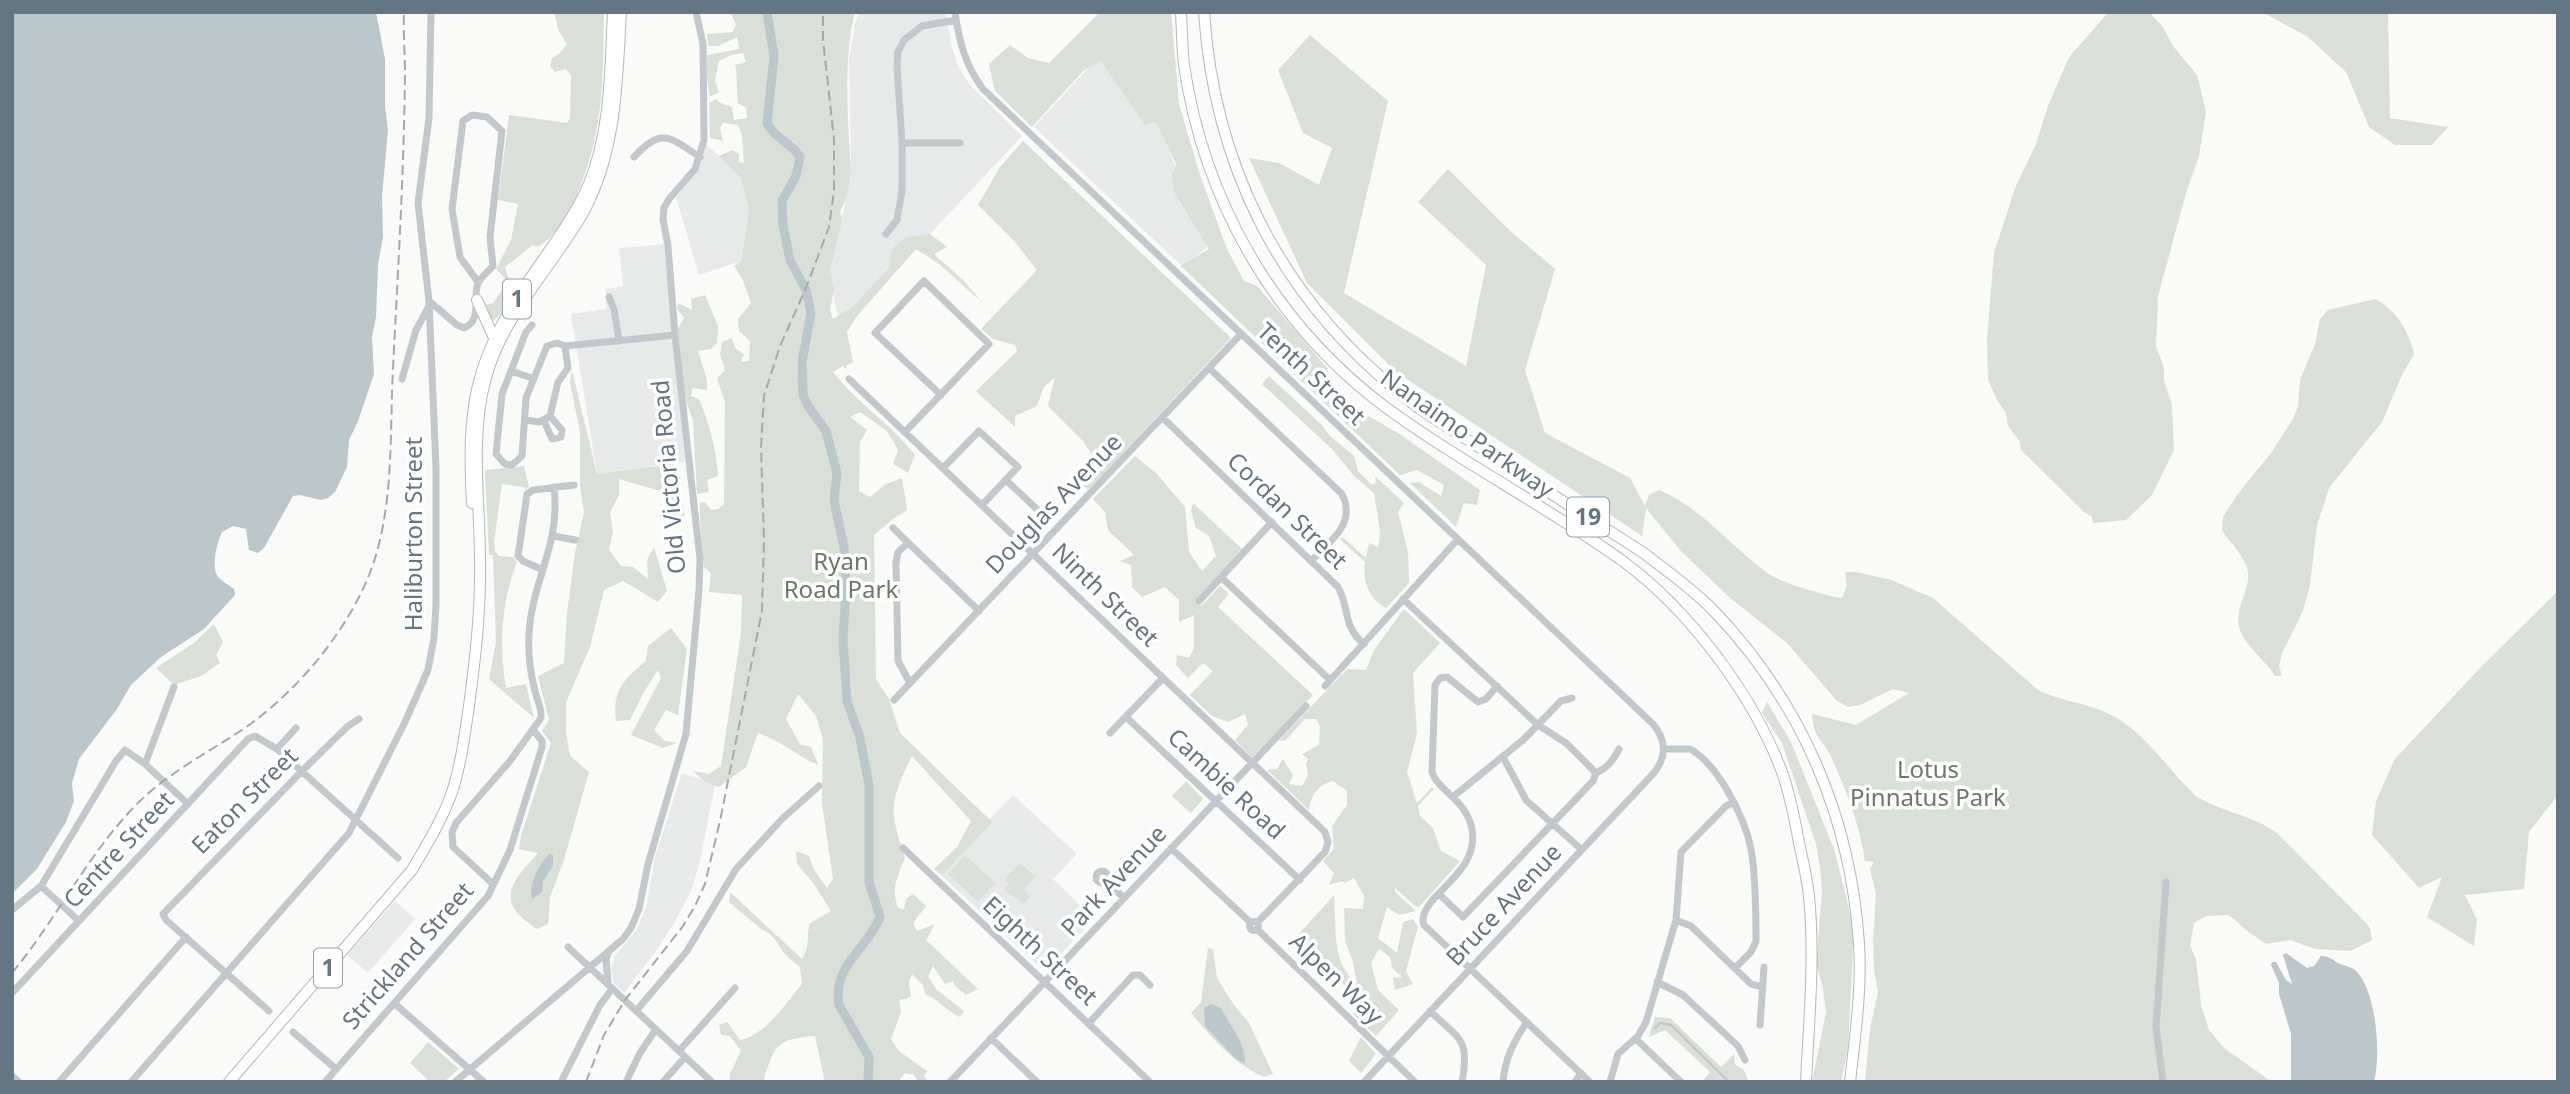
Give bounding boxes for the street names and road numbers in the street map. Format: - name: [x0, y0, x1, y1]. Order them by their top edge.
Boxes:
- road number: 1: [503, 280, 531, 318]
- street label: Tenth Street: [1251, 314, 1374, 432]
- street label: Nanaimo Parkway: [1375, 361, 1562, 505]
- street label: Old Victoria Road: [643, 379, 692, 576]
- street label: Douglas Avenue: [977, 426, 1128, 580]
- street label: Haliburton Street: [396, 436, 429, 631]
- street label: Cordan Street: [1221, 444, 1356, 576]
- road number: 19: [1567, 498, 1609, 537]
- street label: Ninth Street: [1046, 535, 1167, 653]
- street label: Cambie Road: [1161, 720, 1293, 846]
- street label: Eaton Street: [183, 739, 305, 860]
- street label: Centre Street: [55, 783, 181, 915]
- street label: Park Avenue: [1053, 817, 1173, 943]
- street label: Bruce Avenue: [1438, 836, 1568, 972]
- street label: Strickland Street: [334, 874, 480, 1036]
- street label: Eighth Street: [976, 888, 1106, 1012]
- street label: Alpen Way: [1283, 925, 1392, 1031]
- road number: 1: [314, 948, 342, 987]

